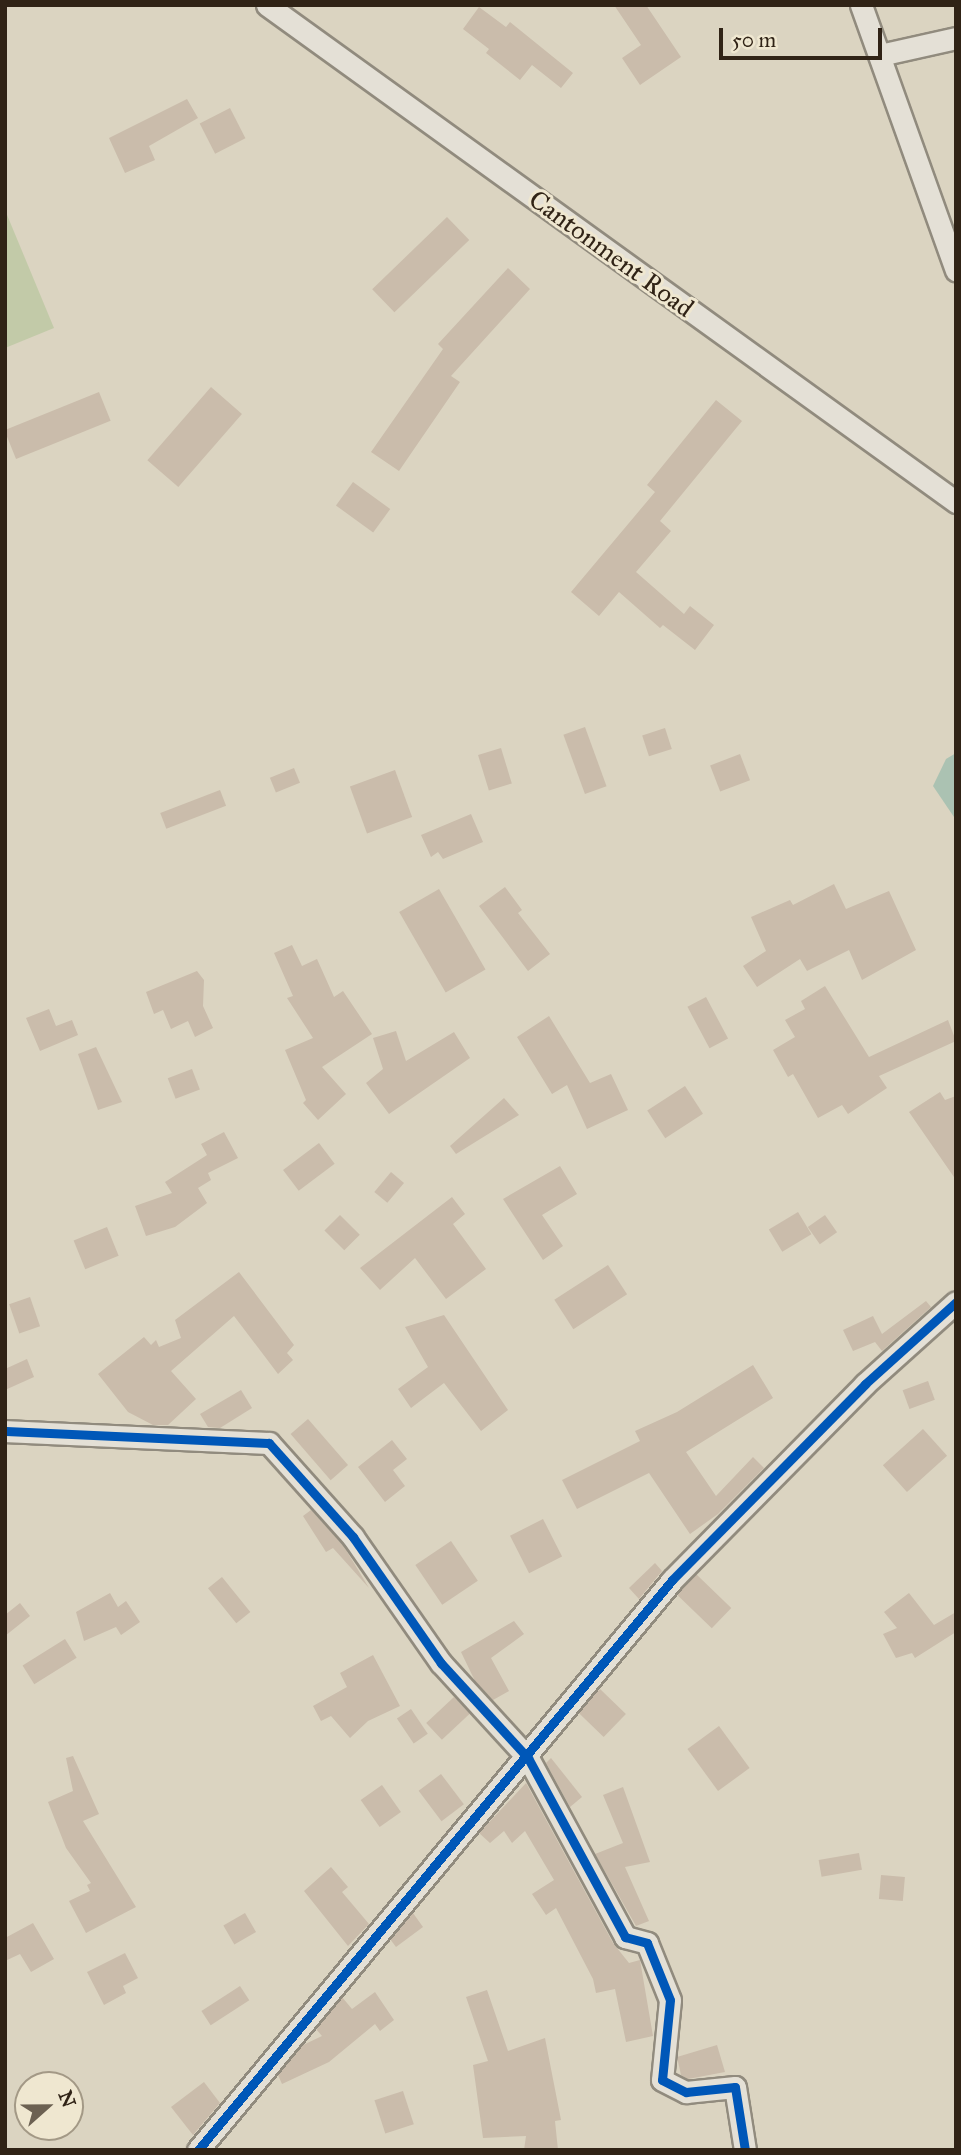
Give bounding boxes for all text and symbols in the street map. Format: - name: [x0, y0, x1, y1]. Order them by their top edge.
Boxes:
- scale bar: [723, 14, 886, 58]
- text: 50 m: [732, 27, 776, 53]
- street label: Cantonment Road: [523, 184, 699, 324]
- north arrow: [14, 2071, 84, 2141]
- text: N: [54, 2087, 81, 2111]

